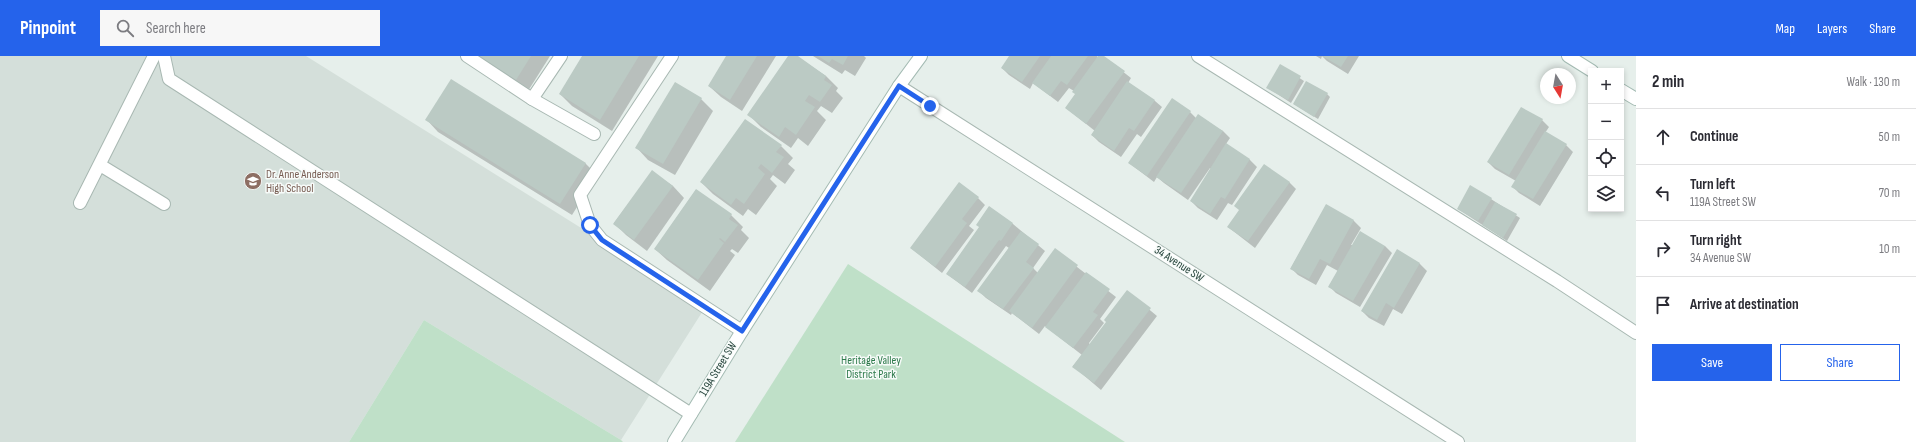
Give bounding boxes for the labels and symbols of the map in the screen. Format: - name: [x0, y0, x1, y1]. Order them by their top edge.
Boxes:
- north arrow: [1540, 68, 1576, 104]
- route end: [921, 97, 939, 115]
- place label: Dr. Anne Anderson High School: [266, 167, 339, 196]
- school or university icon: Dr. Anne Anderson High School: [243, 171, 263, 191]
- route start: [581, 216, 599, 234]
- street label: 34 Avenue SW: [1151, 242, 1207, 286]
- street label: 119A Street SW: [696, 339, 740, 399]
- park label: Heritage Valley District Park: [841, 353, 901, 382]

